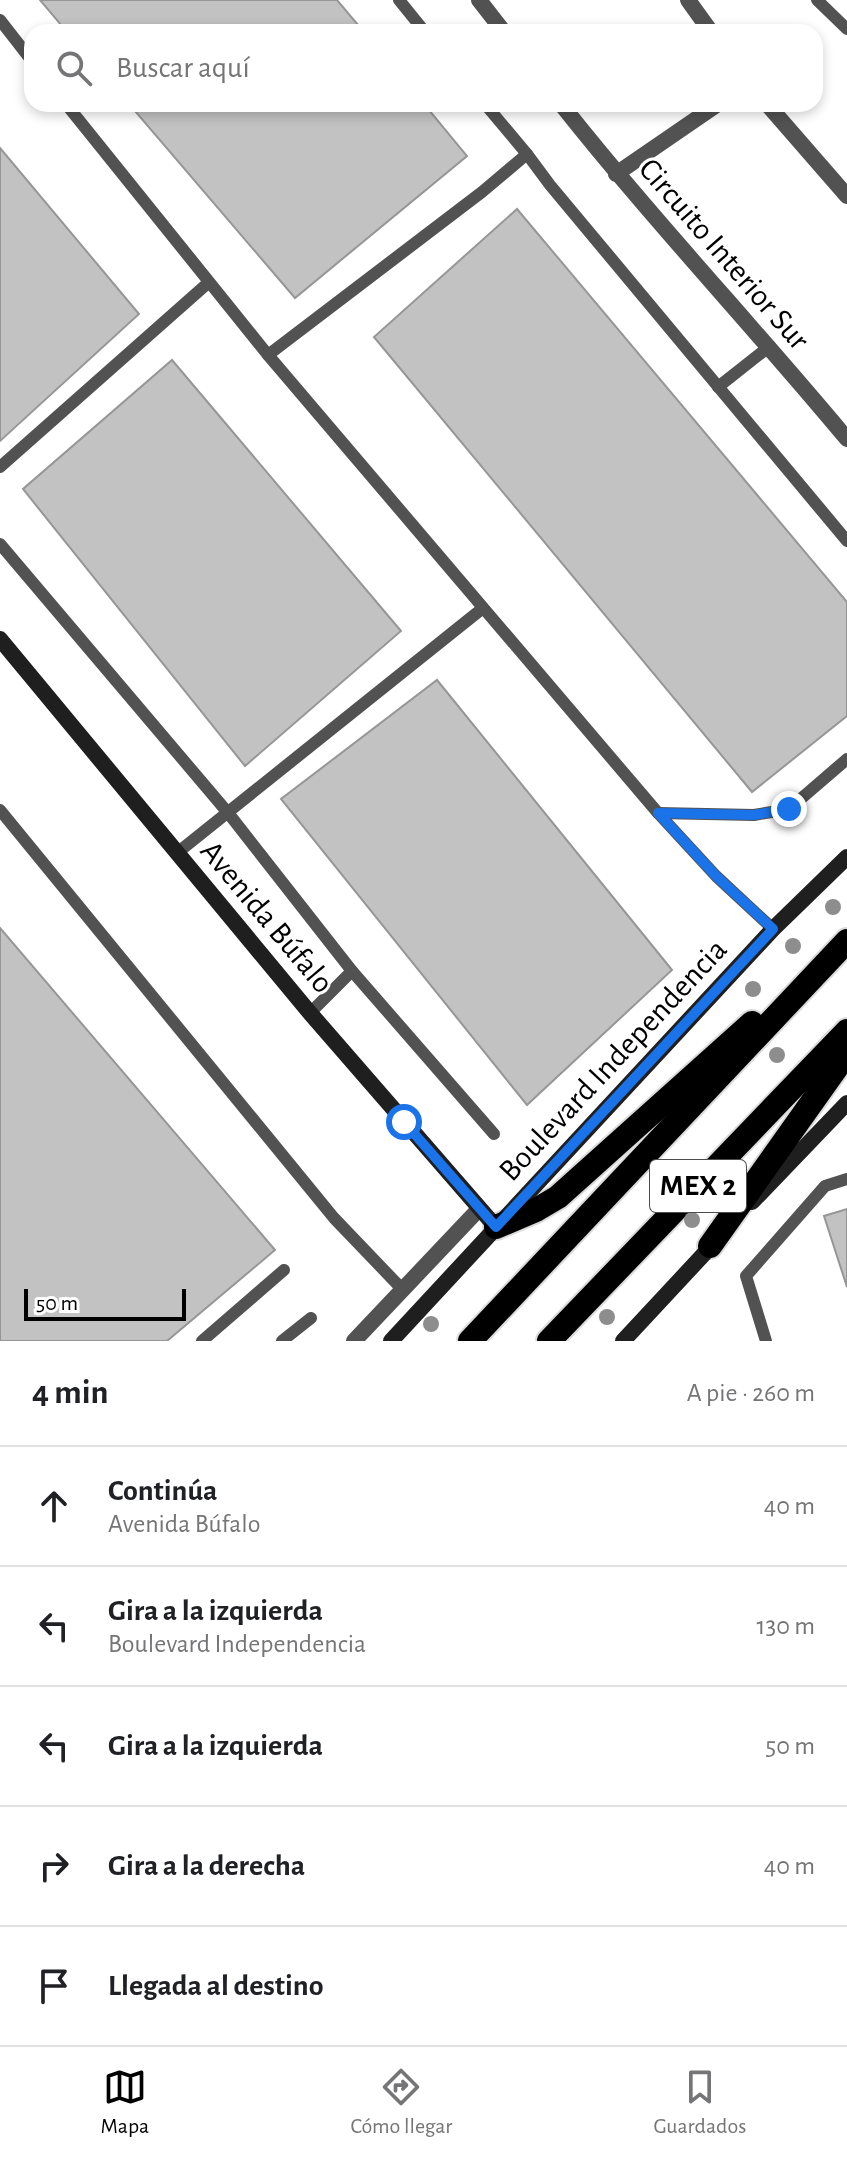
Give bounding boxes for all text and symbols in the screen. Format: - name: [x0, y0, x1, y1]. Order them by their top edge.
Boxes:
- search box: [24, 24, 823, 112]
- icon: search: [52, 46, 96, 90]
- text: Buscar aquí: [116, 53, 250, 83]
- street label: Circuito Interior Sur: [633, 152, 816, 356]
- route end: [771, 791, 807, 827]
- street label: Avenida Búfalo: [194, 835, 340, 999]
- street label: Boulevard Independencia: [493, 933, 733, 1187]
- route start: [386, 1104, 422, 1140]
- road number: MEX 2: [650, 1160, 746, 1212]
- scale bar: [24, 1285, 186, 1321]
- text: 50 m: [36, 1292, 78, 1314]
- text: 4 min: [32, 1376, 109, 1410]
- text: A pie · 260 m: [687, 1380, 815, 1406]
- text: Continúa: [108, 1476, 217, 1506]
- icon: ahead: [32, 1484, 76, 1528]
- text: 40 m: [764, 1493, 815, 1519]
- text: Avenida Búfalo: [108, 1511, 260, 1537]
- text: Gira a la izquierda: [108, 1596, 323, 1626]
- icon: left: [32, 1604, 76, 1648]
- text: 130 m: [757, 1613, 815, 1639]
- text: Boulevard Independencia: [108, 1631, 366, 1657]
- icon: left: [32, 1724, 76, 1768]
- text: Gira a la izquierda: [108, 1731, 323, 1761]
- text: 50 m: [765, 1733, 815, 1759]
- icon: right: [32, 1844, 76, 1888]
- text: Gira a la derecha: [108, 1851, 305, 1881]
- text: 40 m: [764, 1853, 815, 1879]
- icon: arrive: [32, 1964, 76, 2008]
- text: Llegada al destino: [108, 1971, 324, 2001]
- tab: Mapa: [101, 2065, 149, 2139]
- tab: Cómo llegar: [350, 2065, 452, 2139]
- tab: Guardados: [653, 2065, 746, 2139]

